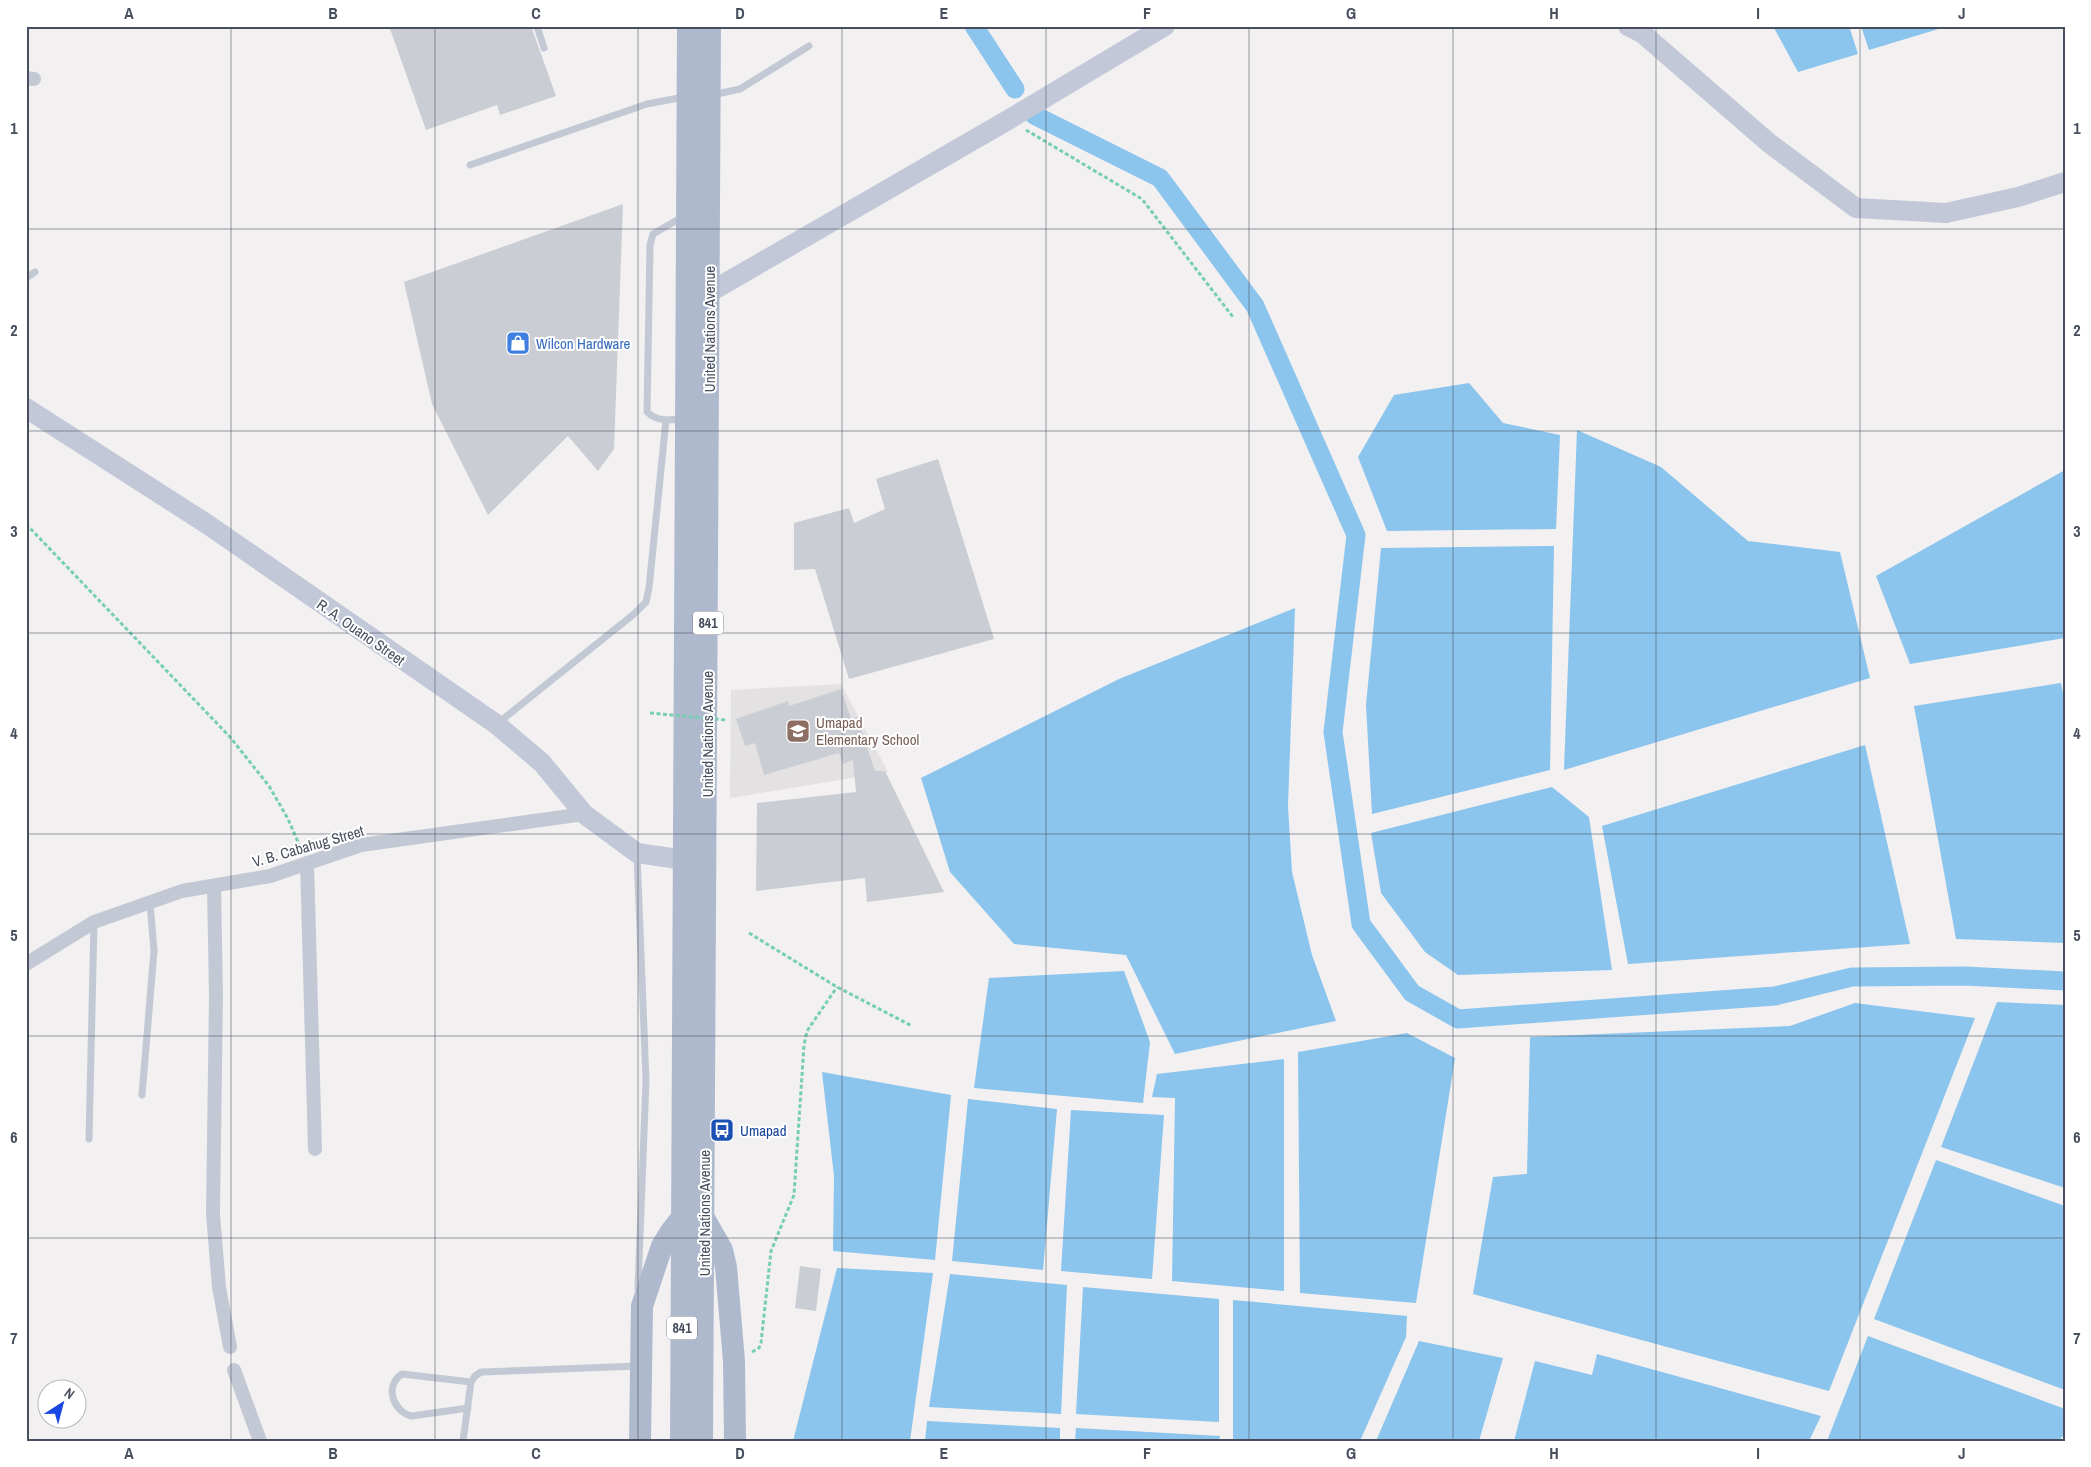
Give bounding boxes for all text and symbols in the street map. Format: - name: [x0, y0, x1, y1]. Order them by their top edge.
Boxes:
- text: A: [124, 2, 134, 24]
- text: B: [328, 2, 338, 24]
- text: C: [531, 2, 541, 24]
- text: D: [735, 2, 745, 24]
- text: E: [940, 2, 949, 24]
- text: F: [1143, 2, 1151, 24]
- text: G: [1346, 2, 1356, 24]
- text: H: [1549, 2, 1559, 24]
- text: I: [1756, 2, 1760, 24]
- text: J: [1958, 2, 1966, 24]
- text: 1: [10, 117, 18, 139]
- text: 1: [2073, 117, 2081, 139]
- street label: United Nations Avenue: [699, 266, 720, 392]
- text: 2: [10, 319, 18, 341]
- text: 2: [2073, 319, 2081, 341]
- shop icon: Wilcon Hardware: [505, 330, 531, 356]
- place label: Wilcon Hardware: [536, 333, 630, 354]
- text: 3: [10, 520, 18, 542]
- text: 3: [2073, 520, 2081, 542]
- street label: R. A. Ouano Street: [313, 594, 410, 671]
- road number: 841: [693, 612, 723, 634]
- street label: United Nations Avenue: [697, 671, 718, 797]
- place label: Umapad Elementary School: [816, 712, 919, 750]
- school or university icon: Umapad Elementary School: [785, 718, 811, 744]
- text: 4: [10, 722, 18, 744]
- text: 4: [2073, 722, 2081, 744]
- street label: V. B. Cabahug Street: [250, 820, 367, 872]
- text: 5: [10, 924, 18, 946]
- text: 5: [2073, 924, 2081, 946]
- bus stop icon: Umapad: [709, 1117, 735, 1143]
- place label: Umapad: [740, 1120, 787, 1141]
- text: 6: [10, 1126, 18, 1148]
- text: 6: [2073, 1126, 2081, 1148]
- street label: United Nations Avenue: [694, 1150, 715, 1276]
- road number: 841: [667, 1316, 697, 1340]
- text: 7: [10, 1327, 18, 1349]
- text: 7: [2073, 1327, 2081, 1349]
- north arrow: [38, 1380, 88, 1430]
- text: N: [61, 1384, 78, 1403]
- text: A: [124, 1442, 134, 1464]
- text: B: [328, 1442, 338, 1464]
- text: C: [531, 1442, 541, 1464]
- text: D: [735, 1442, 745, 1464]
- text: E: [940, 1442, 949, 1464]
- text: F: [1143, 1442, 1151, 1464]
- text: G: [1346, 1442, 1356, 1464]
- text: H: [1549, 1442, 1559, 1464]
- text: I: [1756, 1442, 1760, 1464]
- text: J: [1958, 1442, 1966, 1464]

